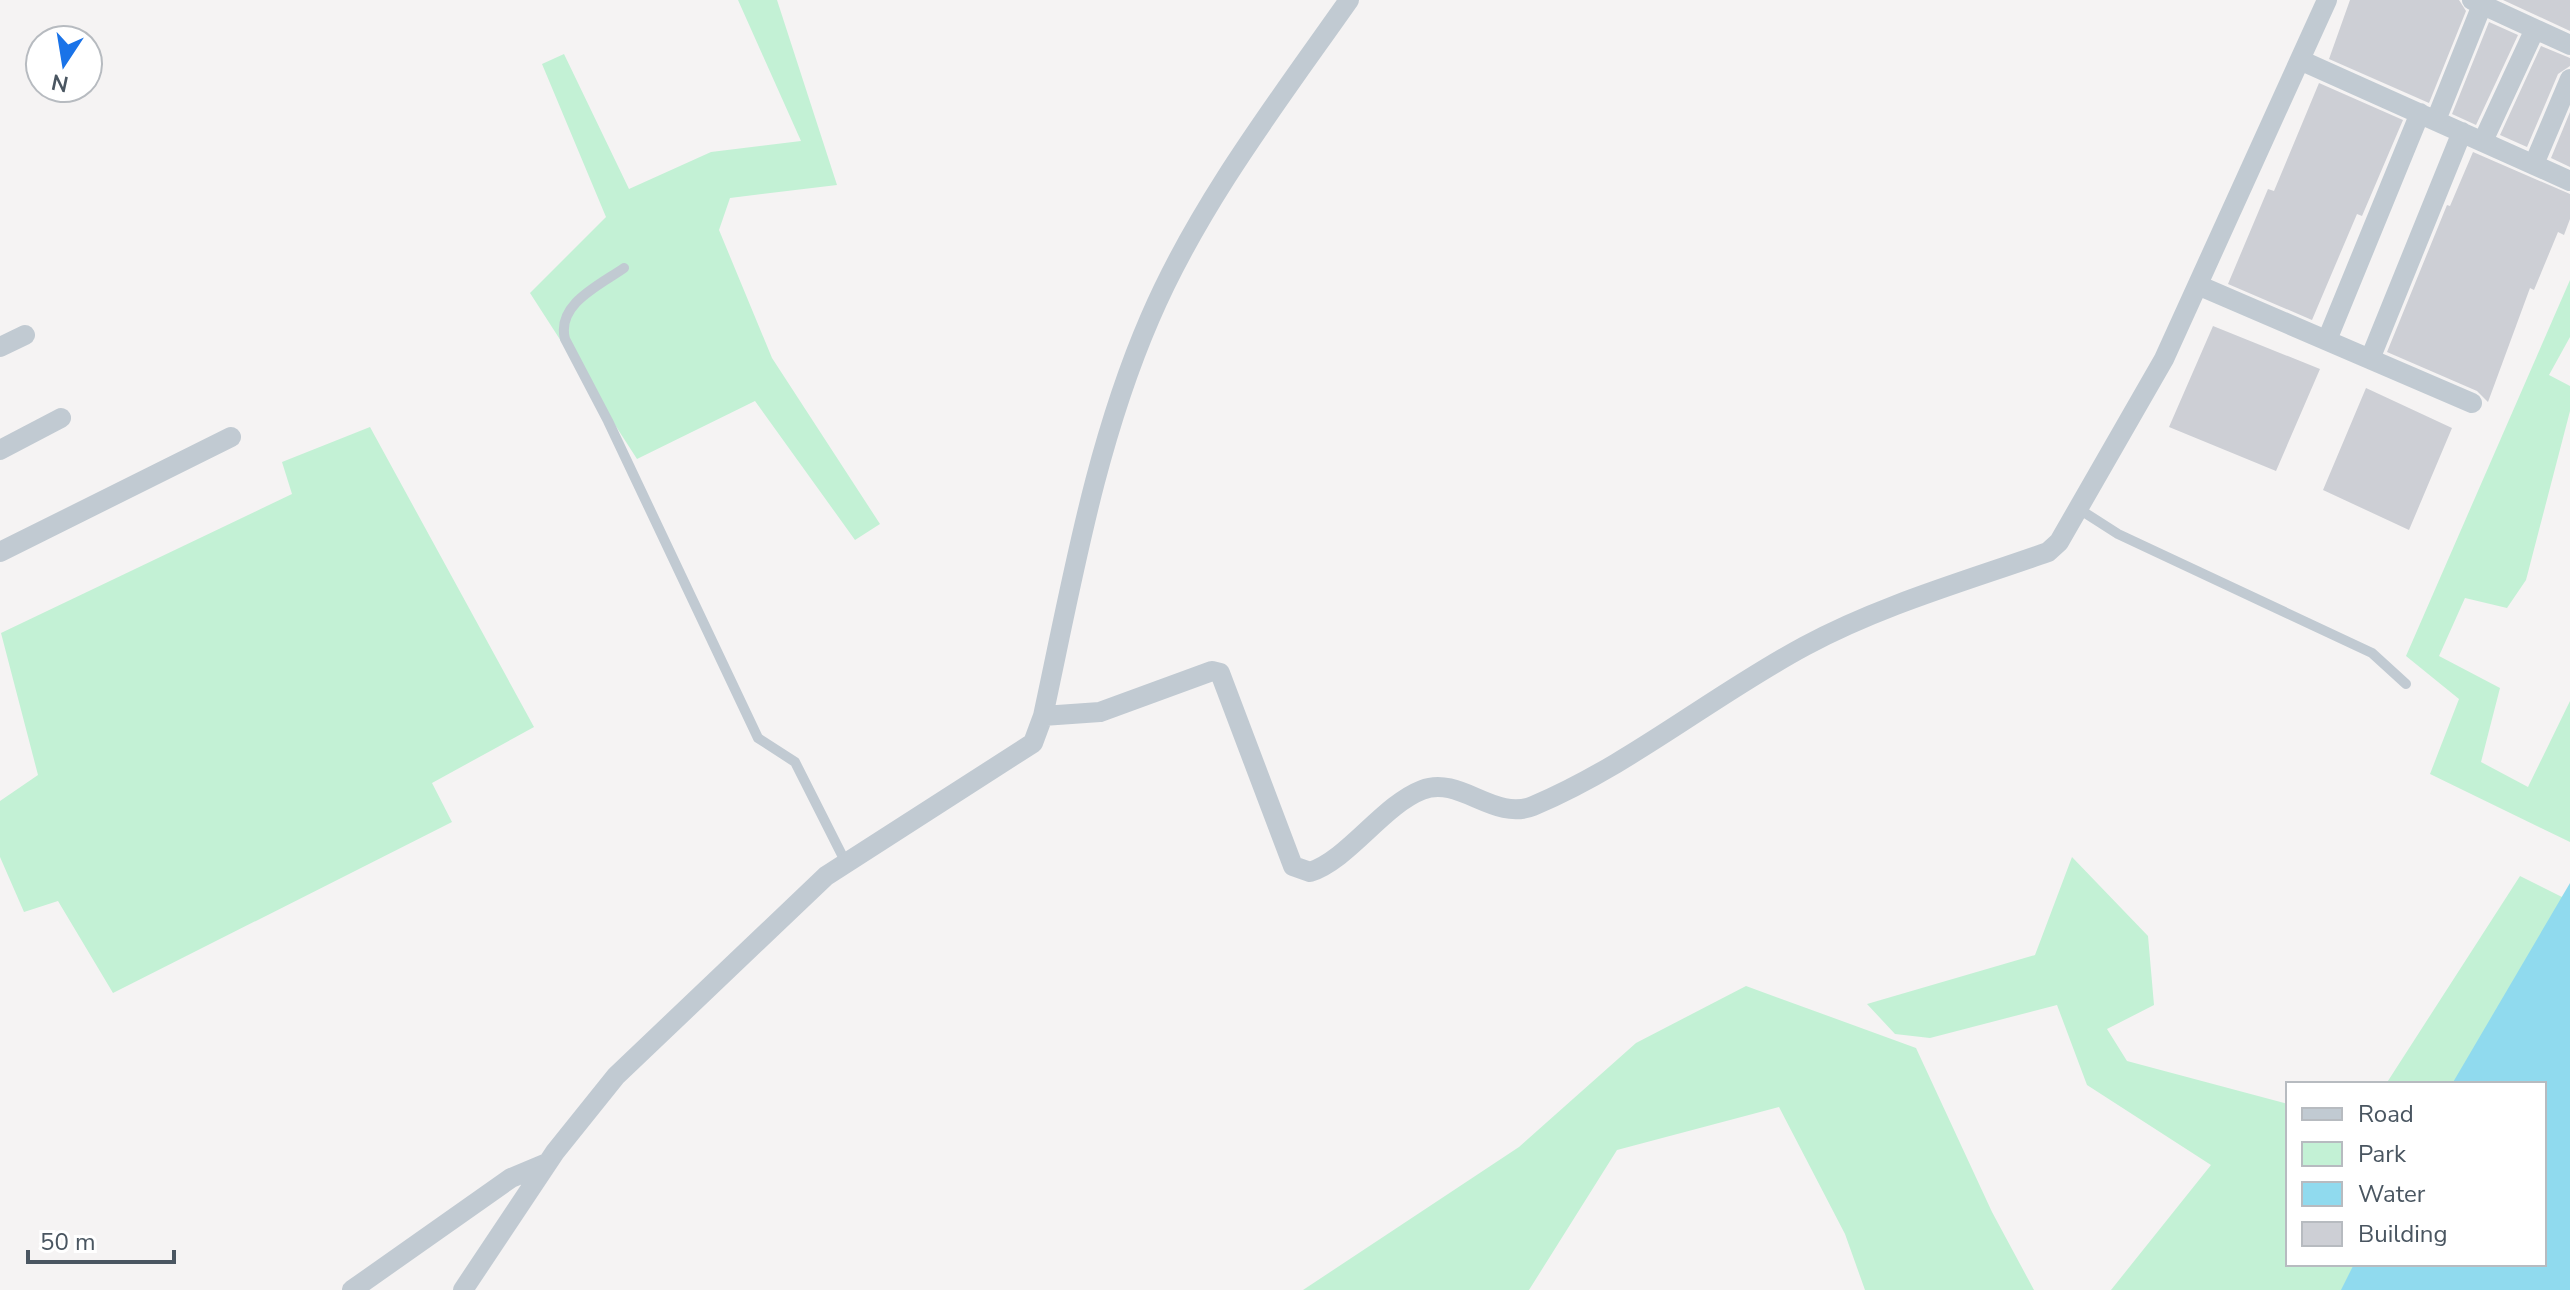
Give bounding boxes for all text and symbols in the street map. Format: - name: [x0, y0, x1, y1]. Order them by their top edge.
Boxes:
- north arrow: [24, 24, 104, 104]
- text: N: [49, 66, 71, 99]
- legend: [2286, 1082, 2546, 1266]
- text: Road: [2358, 1098, 2414, 1130]
- text: Park: [2358, 1138, 2407, 1170]
- text: Water: [2358, 1178, 2426, 1210]
- scale bar: [28, 1214, 174, 1264]
- text: Building: [2358, 1218, 2448, 1250]
- text: 50 m: [40, 1226, 96, 1258]

